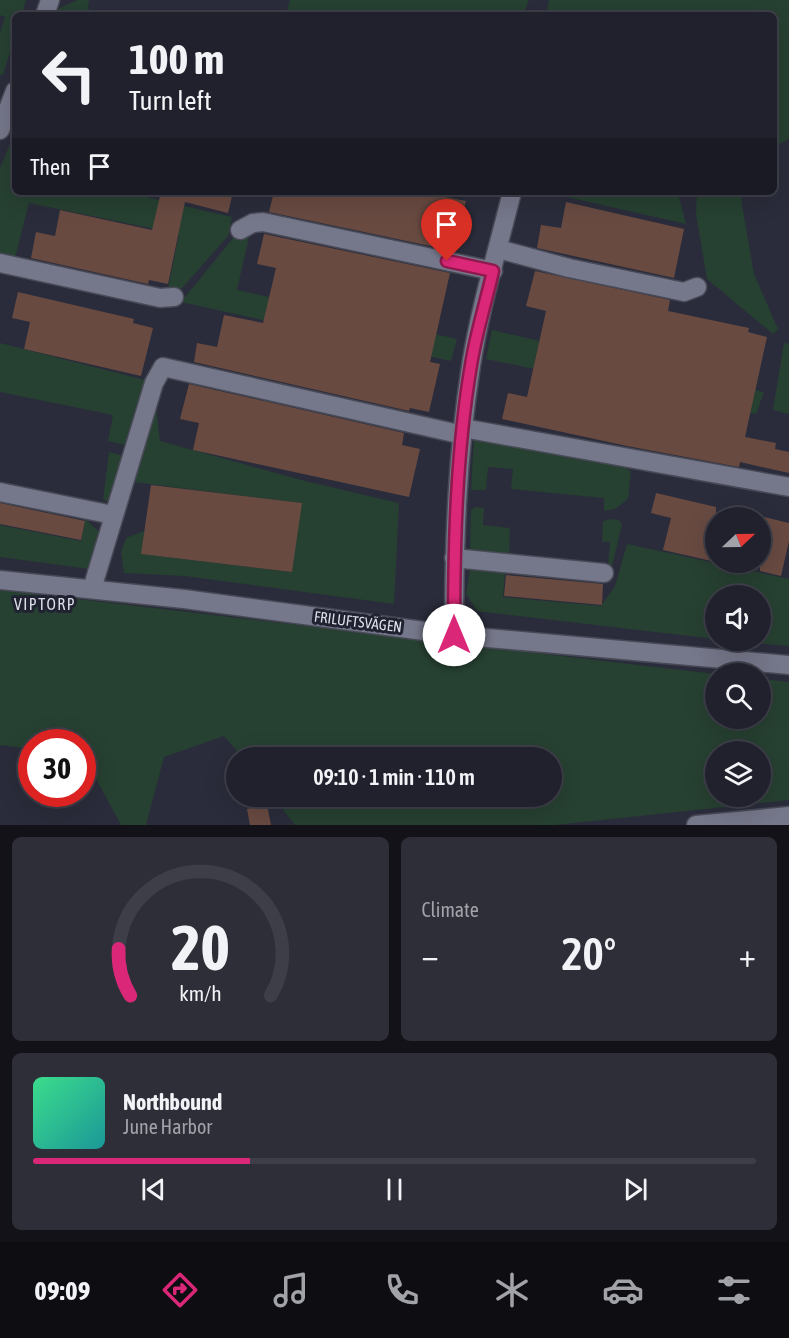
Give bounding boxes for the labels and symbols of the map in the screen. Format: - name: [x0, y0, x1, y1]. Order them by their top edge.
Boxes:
- pin: [421, 199, 472, 261]
- north arrow: [705, 507, 771, 573]
- district label: VIPTORP: [14, 595, 76, 613]
- position arrow: [422, 603, 486, 667]
- street label: FRILUFTSVÄGEN: [313, 608, 403, 635]
- speed limit sign: 30: [18, 729, 96, 807]

